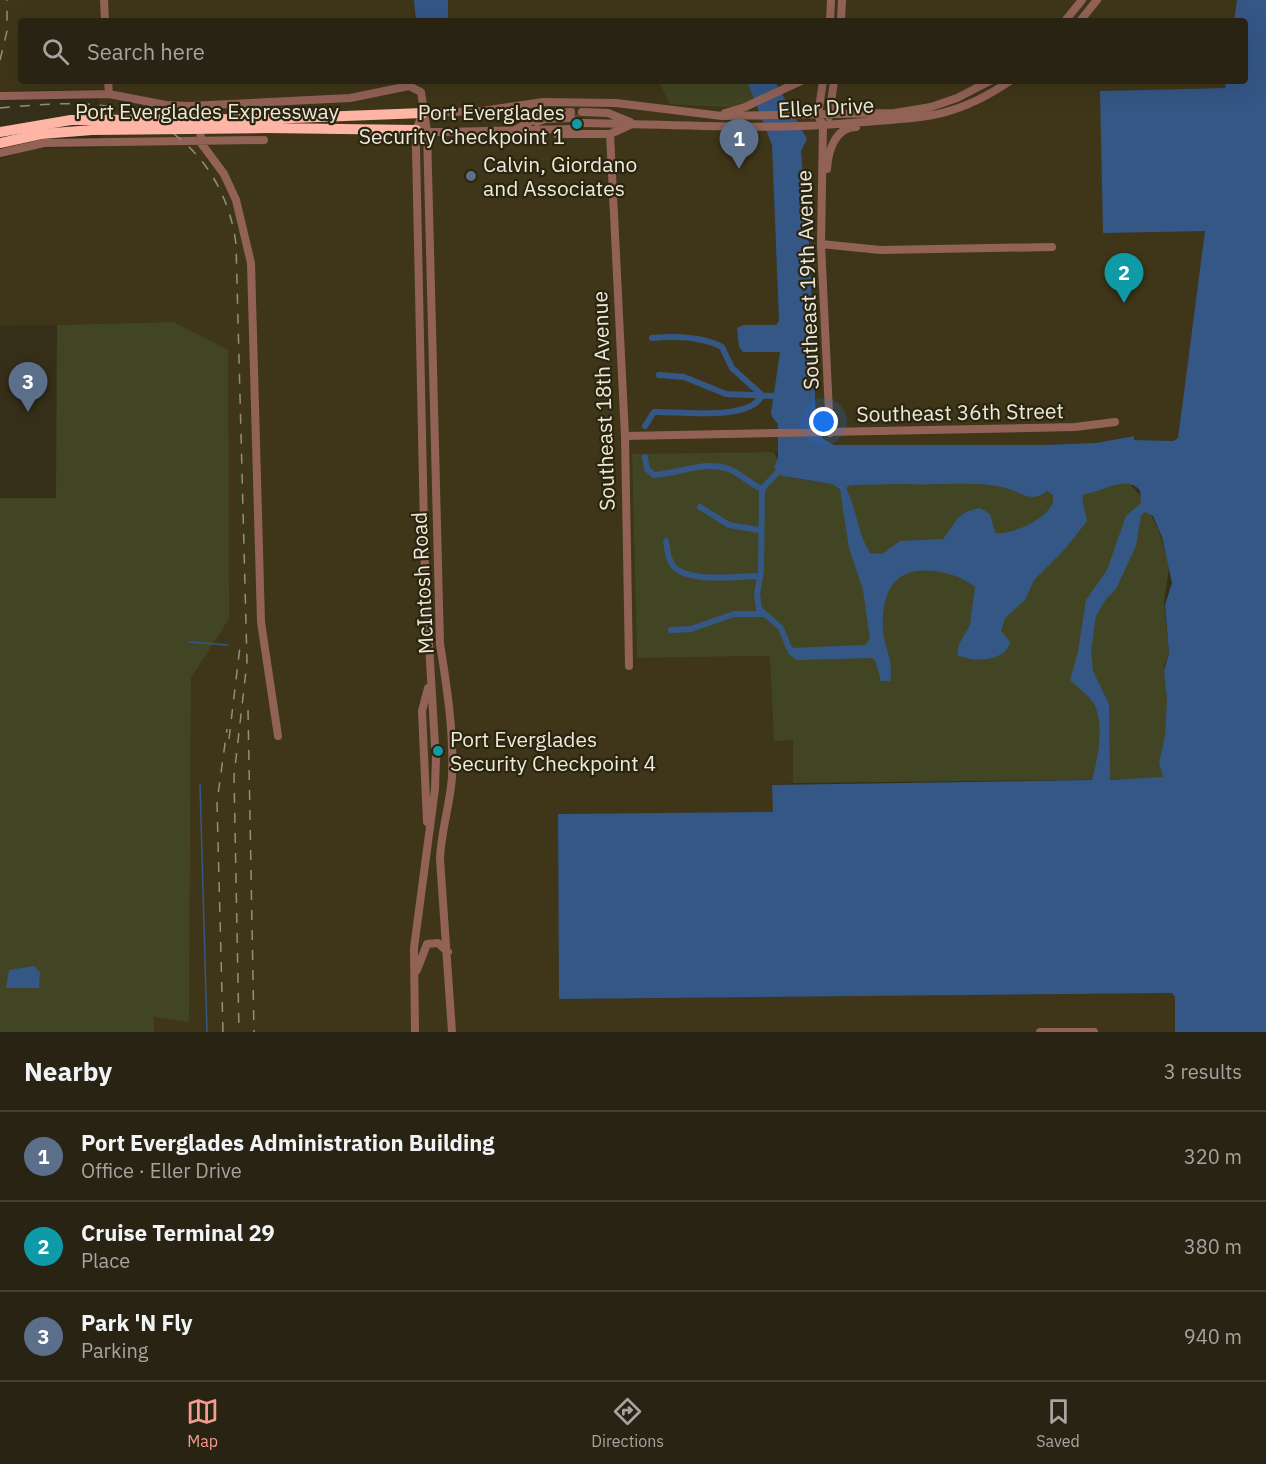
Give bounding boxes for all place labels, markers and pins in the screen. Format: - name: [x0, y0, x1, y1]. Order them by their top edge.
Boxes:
- place label: Port Everglades Security Checkpoint 1: [359, 98, 565, 150]
- marker: Port Everglades Security Checkpoint 1: [570, 117, 584, 131]
- pin: 1: [720, 120, 758, 169]
- place label: Calvin, Giordano and Associates: [483, 150, 637, 202]
- marker: Calvin, Giordano and Associates: [464, 169, 478, 183]
- pin: 2: [1104, 254, 1144, 303]
- pin: 3: [9, 362, 48, 412]
- place label: Port Everglades Security Checkpoint 4: [450, 725, 656, 777]
- marker: Port Everglades Security Checkpoint 4: [431, 744, 445, 758]

